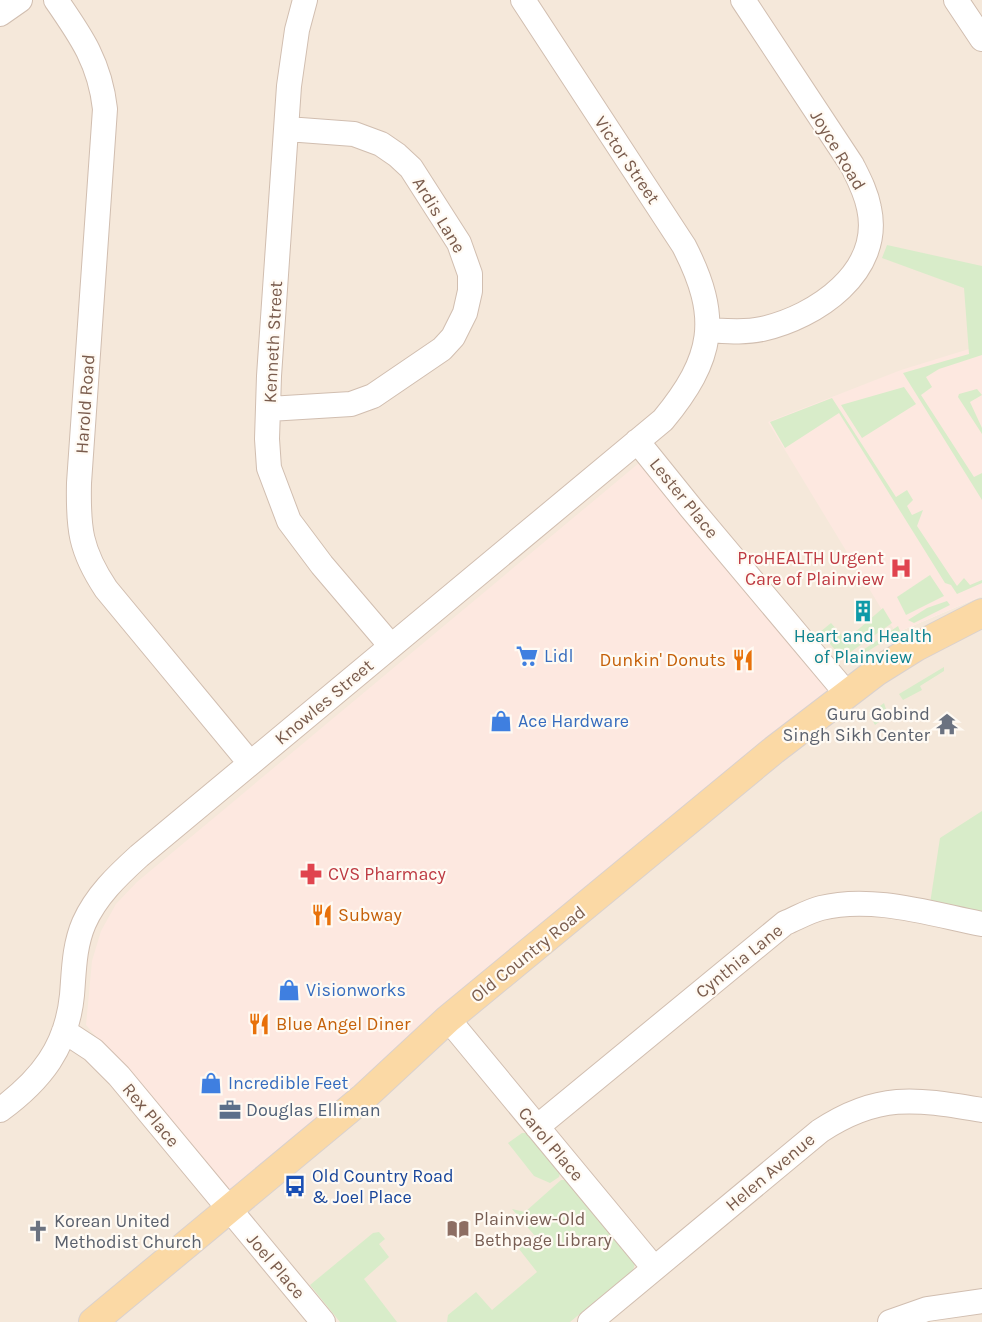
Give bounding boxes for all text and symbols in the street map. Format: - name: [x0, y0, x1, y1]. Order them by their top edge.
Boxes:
- street label: Joyce Road: [805, 106, 871, 194]
- street label: Victor Street: [589, 112, 665, 208]
- street label: Ardis Lane: [408, 173, 470, 257]
- street label: Kenneth Street: [259, 280, 287, 404]
- street label: Harold Road: [71, 354, 99, 454]
- street label: Lester Place: [645, 453, 723, 543]
- place label: ProHEALTH Urgent Care of Plainview: [737, 547, 884, 590]
- hospital icon: ProHEALTH Urgent Care of Plainview: [888, 555, 914, 581]
- building icon: Heart and Health of Plainview: [850, 598, 876, 624]
- place label: Heart and Health of Plainview: [794, 625, 932, 668]
- supermarket icon: Lidl: [514, 643, 540, 669]
- place label: Lidl: [544, 645, 573, 667]
- restaurant icon: Dunkin' Donuts: [730, 647, 756, 673]
- place label: Dunkin' Donuts: [600, 649, 726, 671]
- street label: Knowles Street: [270, 654, 378, 750]
- place label: Guru Gobind Singh Sikh Center: [782, 703, 930, 746]
- shop icon: Ace Hardware: [488, 708, 514, 734]
- place label: Ace Hardware: [518, 710, 629, 732]
- temple icon: Guru Gobind Singh Sikh Center: [934, 711, 960, 737]
- pharmacy icon: CVS Pharmacy: [298, 861, 324, 887]
- place label: CVS Pharmacy: [328, 863, 447, 885]
- street label: Old Country Road: [466, 901, 590, 1007]
- restaurant icon: Subway: [309, 902, 335, 928]
- place label: Subway: [338, 904, 402, 926]
- street label: Cynthia Lane: [691, 919, 787, 1003]
- shop icon: Visionworks: [276, 977, 302, 1003]
- place label: Visionworks: [306, 979, 406, 1001]
- restaurant icon: Blue Angel Diner: [246, 1011, 272, 1037]
- place label: Blue Angel Diner: [276, 1013, 411, 1035]
- shop icon: Incredible Feet: [198, 1070, 224, 1096]
- place label: Incredible Feet: [228, 1072, 349, 1094]
- street label: Rex Place: [118, 1078, 184, 1152]
- office icon: Douglas Elliman: [217, 1097, 243, 1123]
- place label: Douglas Elliman: [246, 1099, 381, 1121]
- street label: Carol Place: [514, 1102, 588, 1186]
- street label: Helen Avenue: [721, 1128, 819, 1216]
- place label: Old Country Road & Joel Place: [312, 1165, 454, 1208]
- bus stop icon: Old Country Road & Joel Place: [282, 1173, 308, 1199]
- place label: Plainview-Old Bethpage Library: [474, 1208, 613, 1251]
- place label: Korean United Methodist Church: [54, 1210, 202, 1253]
- library icon: Plainview-Old Bethpage Library: [445, 1216, 471, 1242]
- church icon: Korean United Methodist Church: [25, 1218, 51, 1244]
- street label: Joel Place: [242, 1229, 310, 1303]

